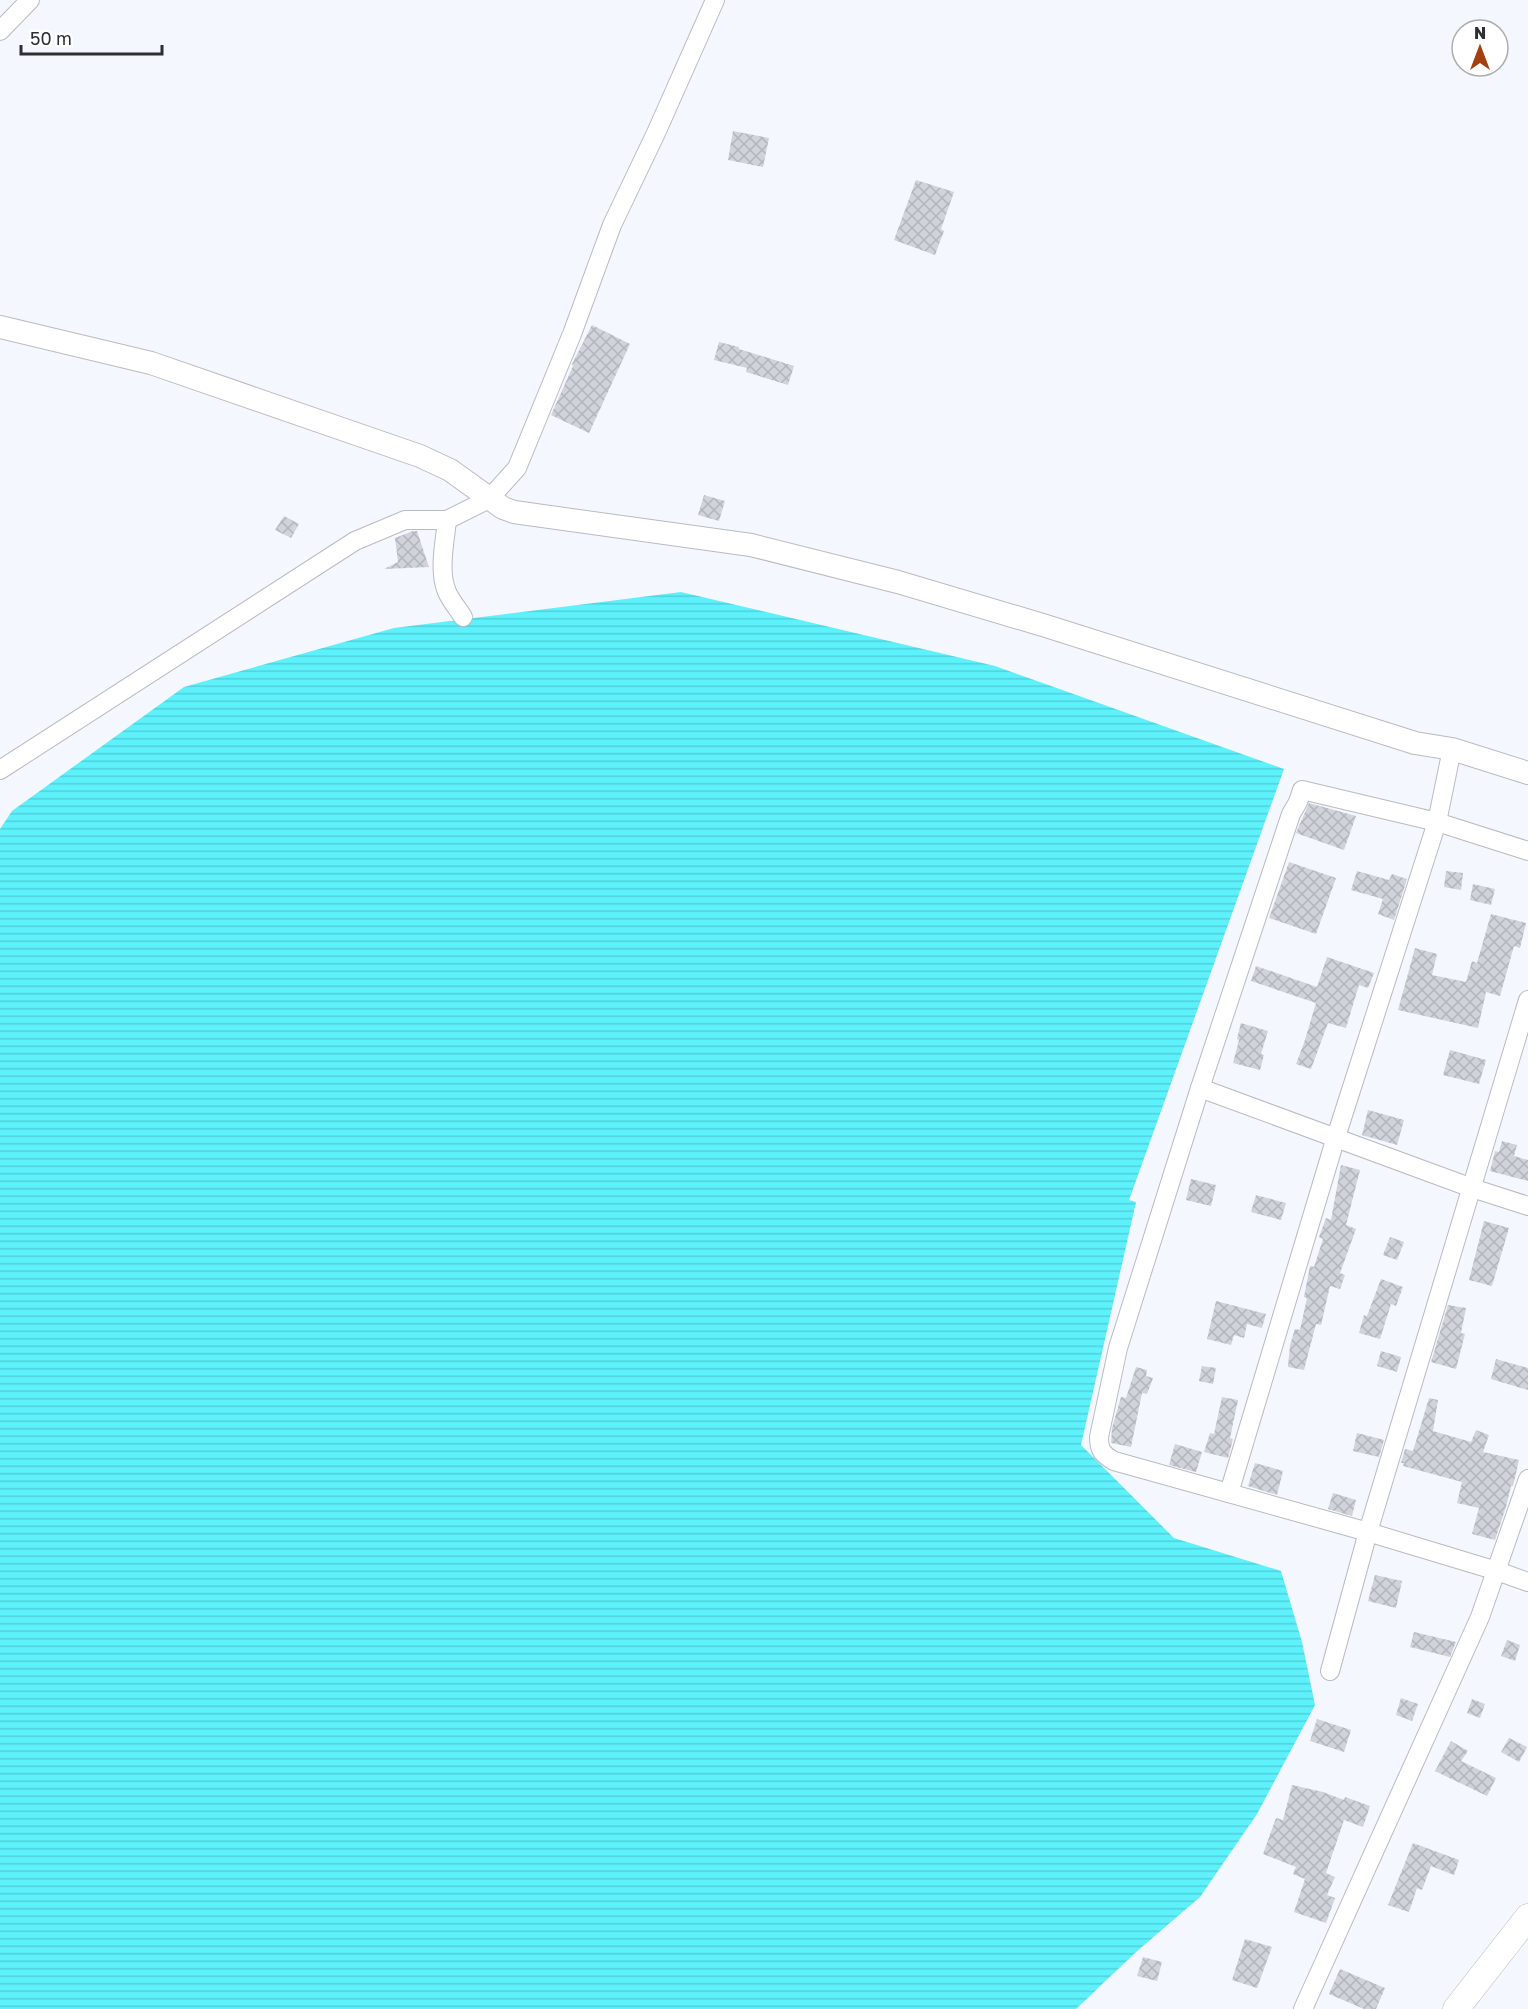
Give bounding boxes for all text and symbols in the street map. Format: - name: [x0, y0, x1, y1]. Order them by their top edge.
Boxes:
- scale bar: [21, 18, 162, 56]
- north arrow: [1450, 18, 1510, 78]
- text: N: [1474, 23, 1486, 43]
- text: 50 m: [30, 27, 72, 49]

